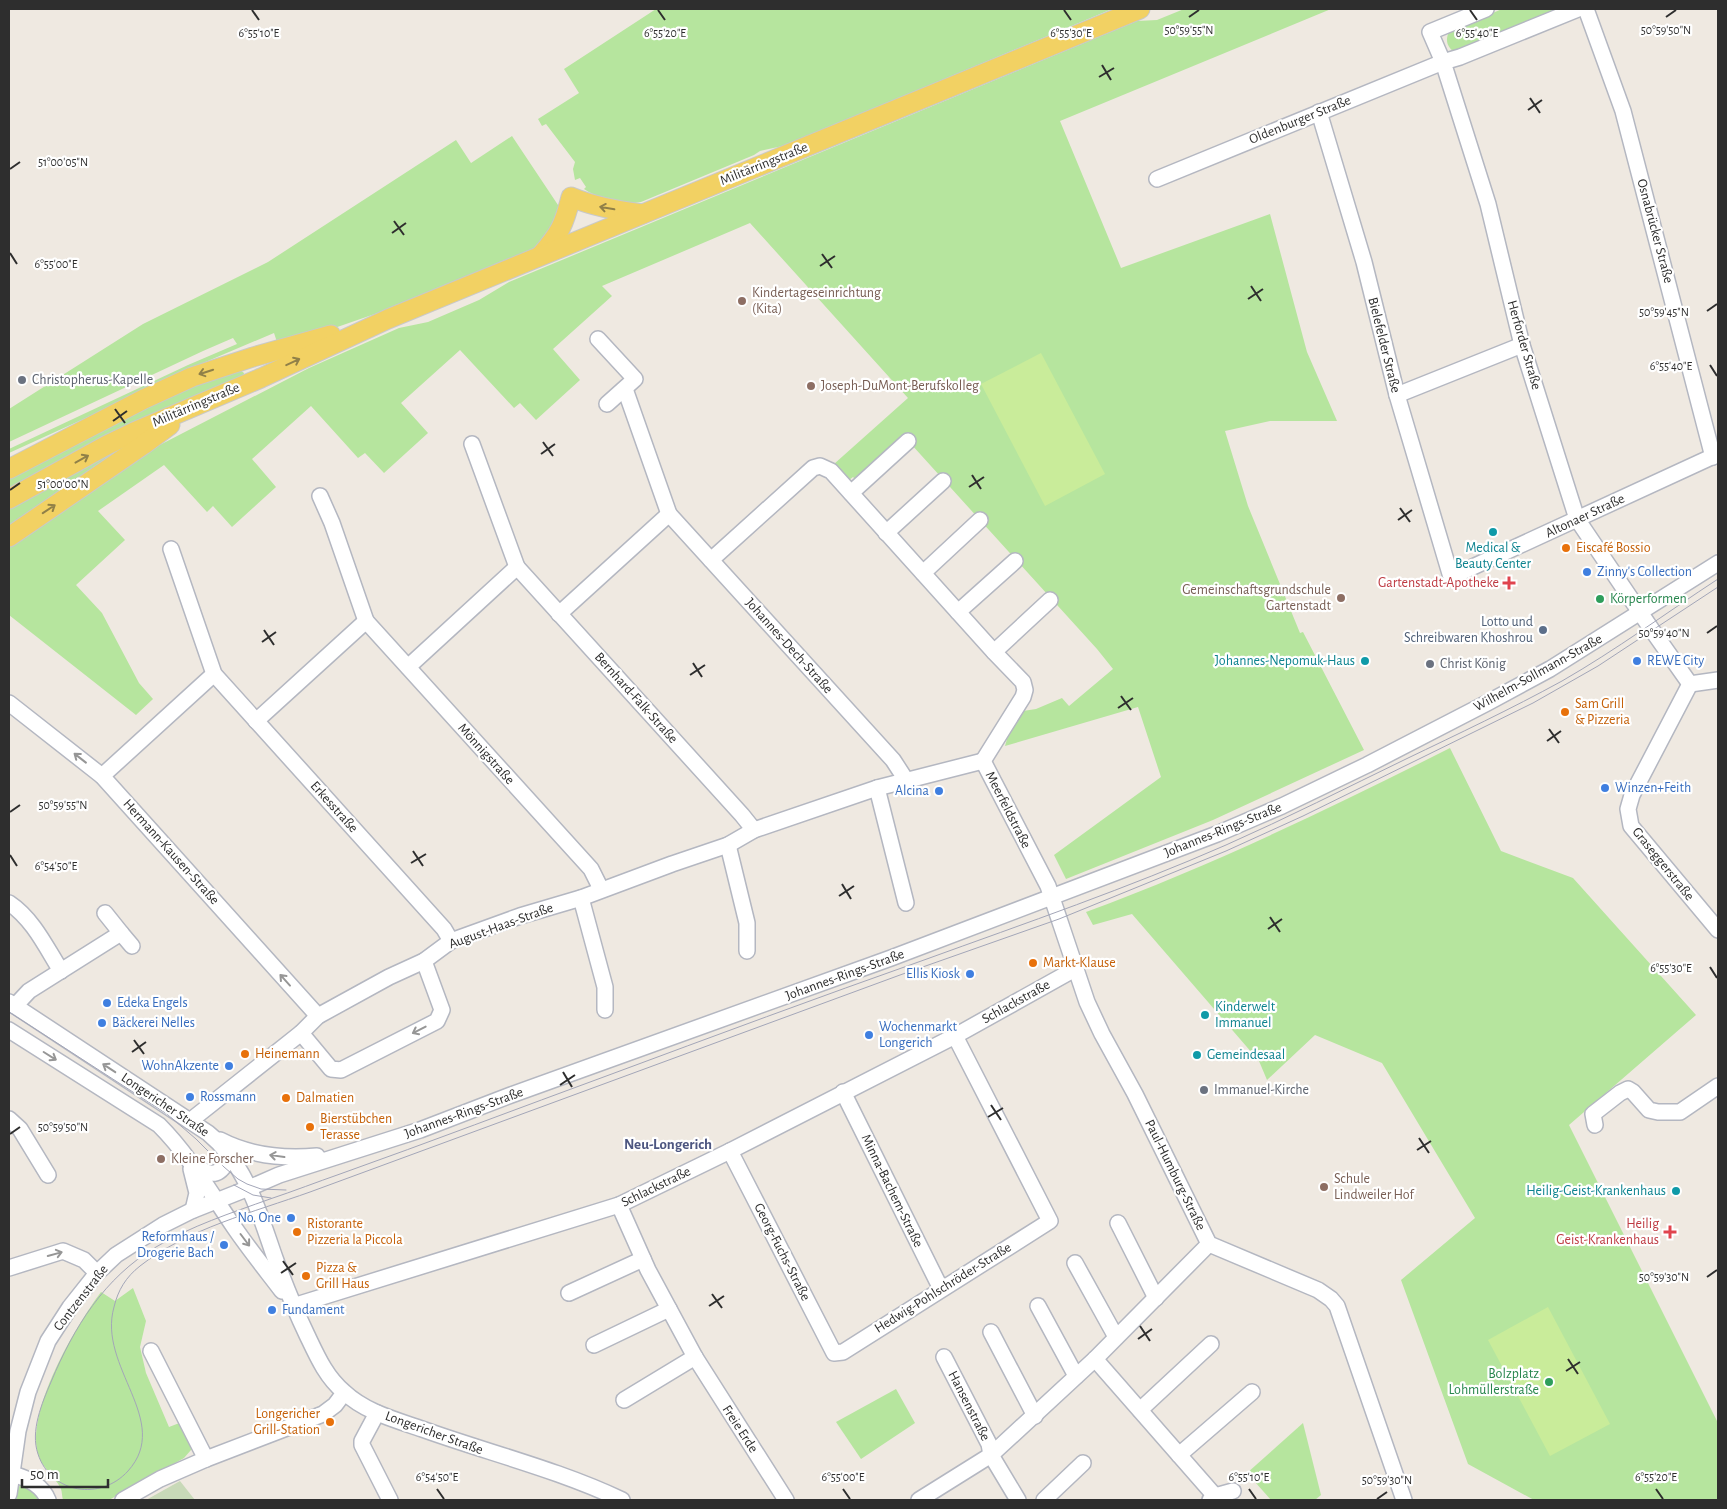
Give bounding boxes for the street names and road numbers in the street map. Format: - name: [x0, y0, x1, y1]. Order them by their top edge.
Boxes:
- street label: Oldenburger Straße: [1247, 93, 1353, 147]
- street label: Militärringstraße: [718, 140, 810, 188]
- street label: Osnabrücker Straße: [1634, 177, 1676, 285]
- street label: Bielefelder Straße: [1365, 296, 1403, 394]
- street label: Herforder Straße: [1505, 299, 1543, 391]
- street label: Militärringstraße: [150, 380, 242, 430]
- street label: Altonaer Straße: [1543, 492, 1627, 540]
- street label: Johannes-Dech-Straße: [743, 596, 835, 696]
- street label: Wilhelm-Sollmann-Straße: [1471, 632, 1605, 714]
- street label: Bernhard-Falk-Straße: [592, 650, 680, 746]
- street label: Mönnigstraße: [455, 721, 517, 787]
- street label: Meerfeldstraße: [983, 769, 1033, 851]
- street label: Erkesstraße: [308, 779, 360, 835]
- street label: Hermann-Kausen-Straße: [120, 797, 222, 907]
- street label: Johannes-Rings-Straße: [1162, 800, 1284, 860]
- street label: Graseggerstraße: [1629, 825, 1697, 903]
- street label: August-Haas-Straße: [447, 901, 555, 951]
- street label: Johannes-Rings-Straße: [784, 947, 906, 1003]
- street label: Schlackstraße: [980, 978, 1052, 1026]
- street label: Longericher Straße: [118, 1070, 212, 1140]
- street label: Johannes-Rings-Straße: [403, 1085, 525, 1141]
- street label: Paul-Humburg-Straße: [1142, 1117, 1208, 1233]
- street label: Minna-Bachem-Straße: [859, 1132, 925, 1250]
- street label: Schlackstraße: [619, 1164, 693, 1210]
- street label: Georg-Fuchs-Straße: [751, 1201, 813, 1303]
- street label: Hedwig-Pohlschröder-Straße: [872, 1240, 1014, 1336]
- street label: Contzenstraße: [51, 1262, 111, 1334]
- street label: Hansenstraße: [945, 1369, 993, 1443]
- street label: Freie Erde: [720, 1403, 760, 1455]
- street label: Longericher Straße: [383, 1409, 485, 1457]

